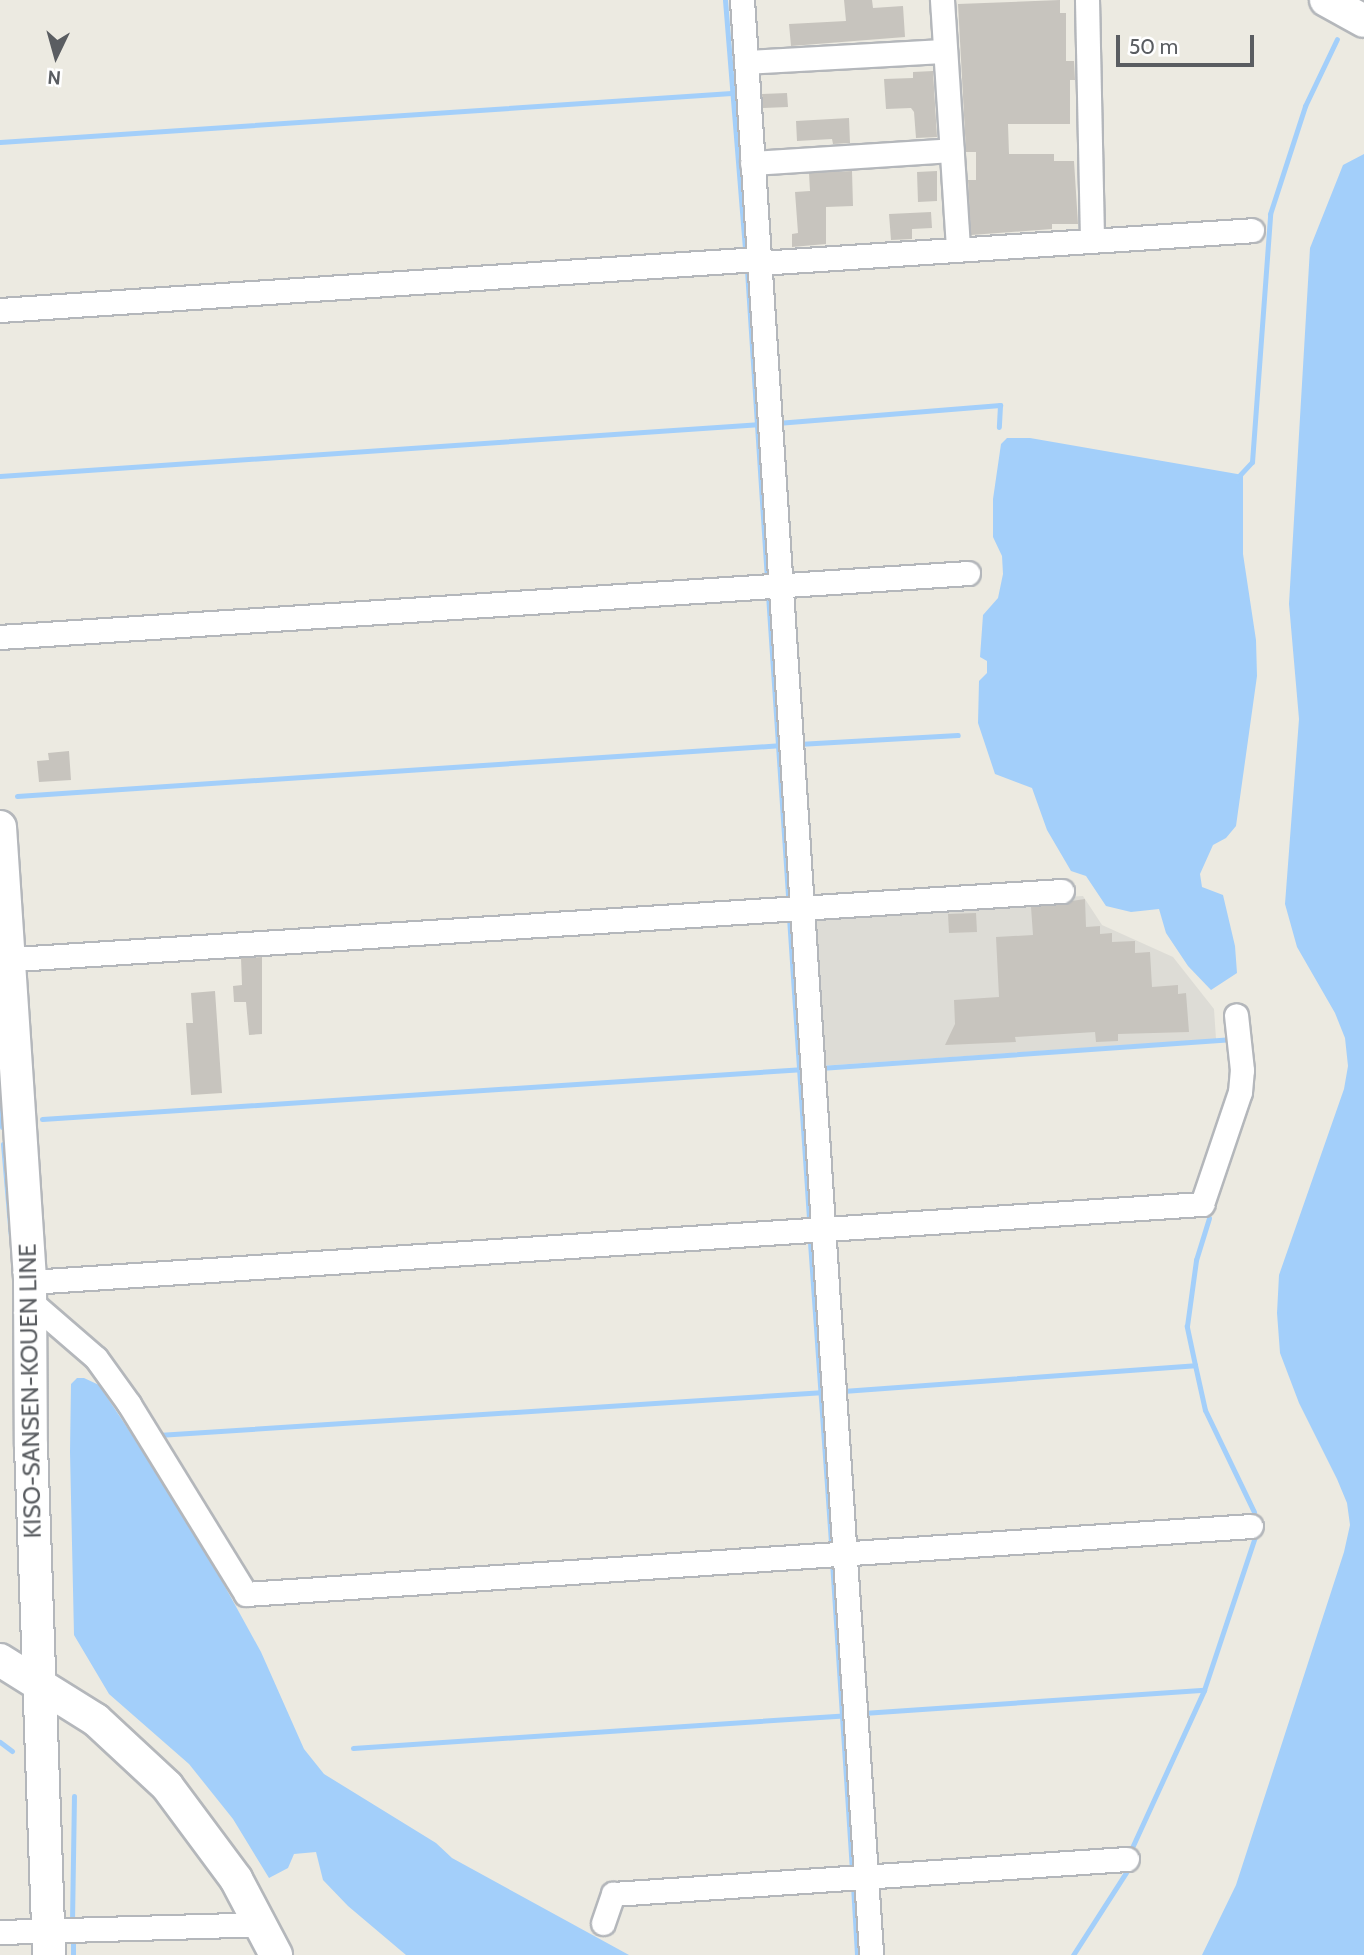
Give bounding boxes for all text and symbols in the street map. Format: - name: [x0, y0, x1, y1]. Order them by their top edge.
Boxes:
- north arrow: [21, 21, 91, 91]
- scale bar: [1119, 21, 1257, 65]
- text: 50 m: [1129, 34, 1178, 59]
- text: N: [46, 65, 62, 89]
- street label: KISO-SANSEN-KOUEN LINE: [13, 1243, 47, 1539]

